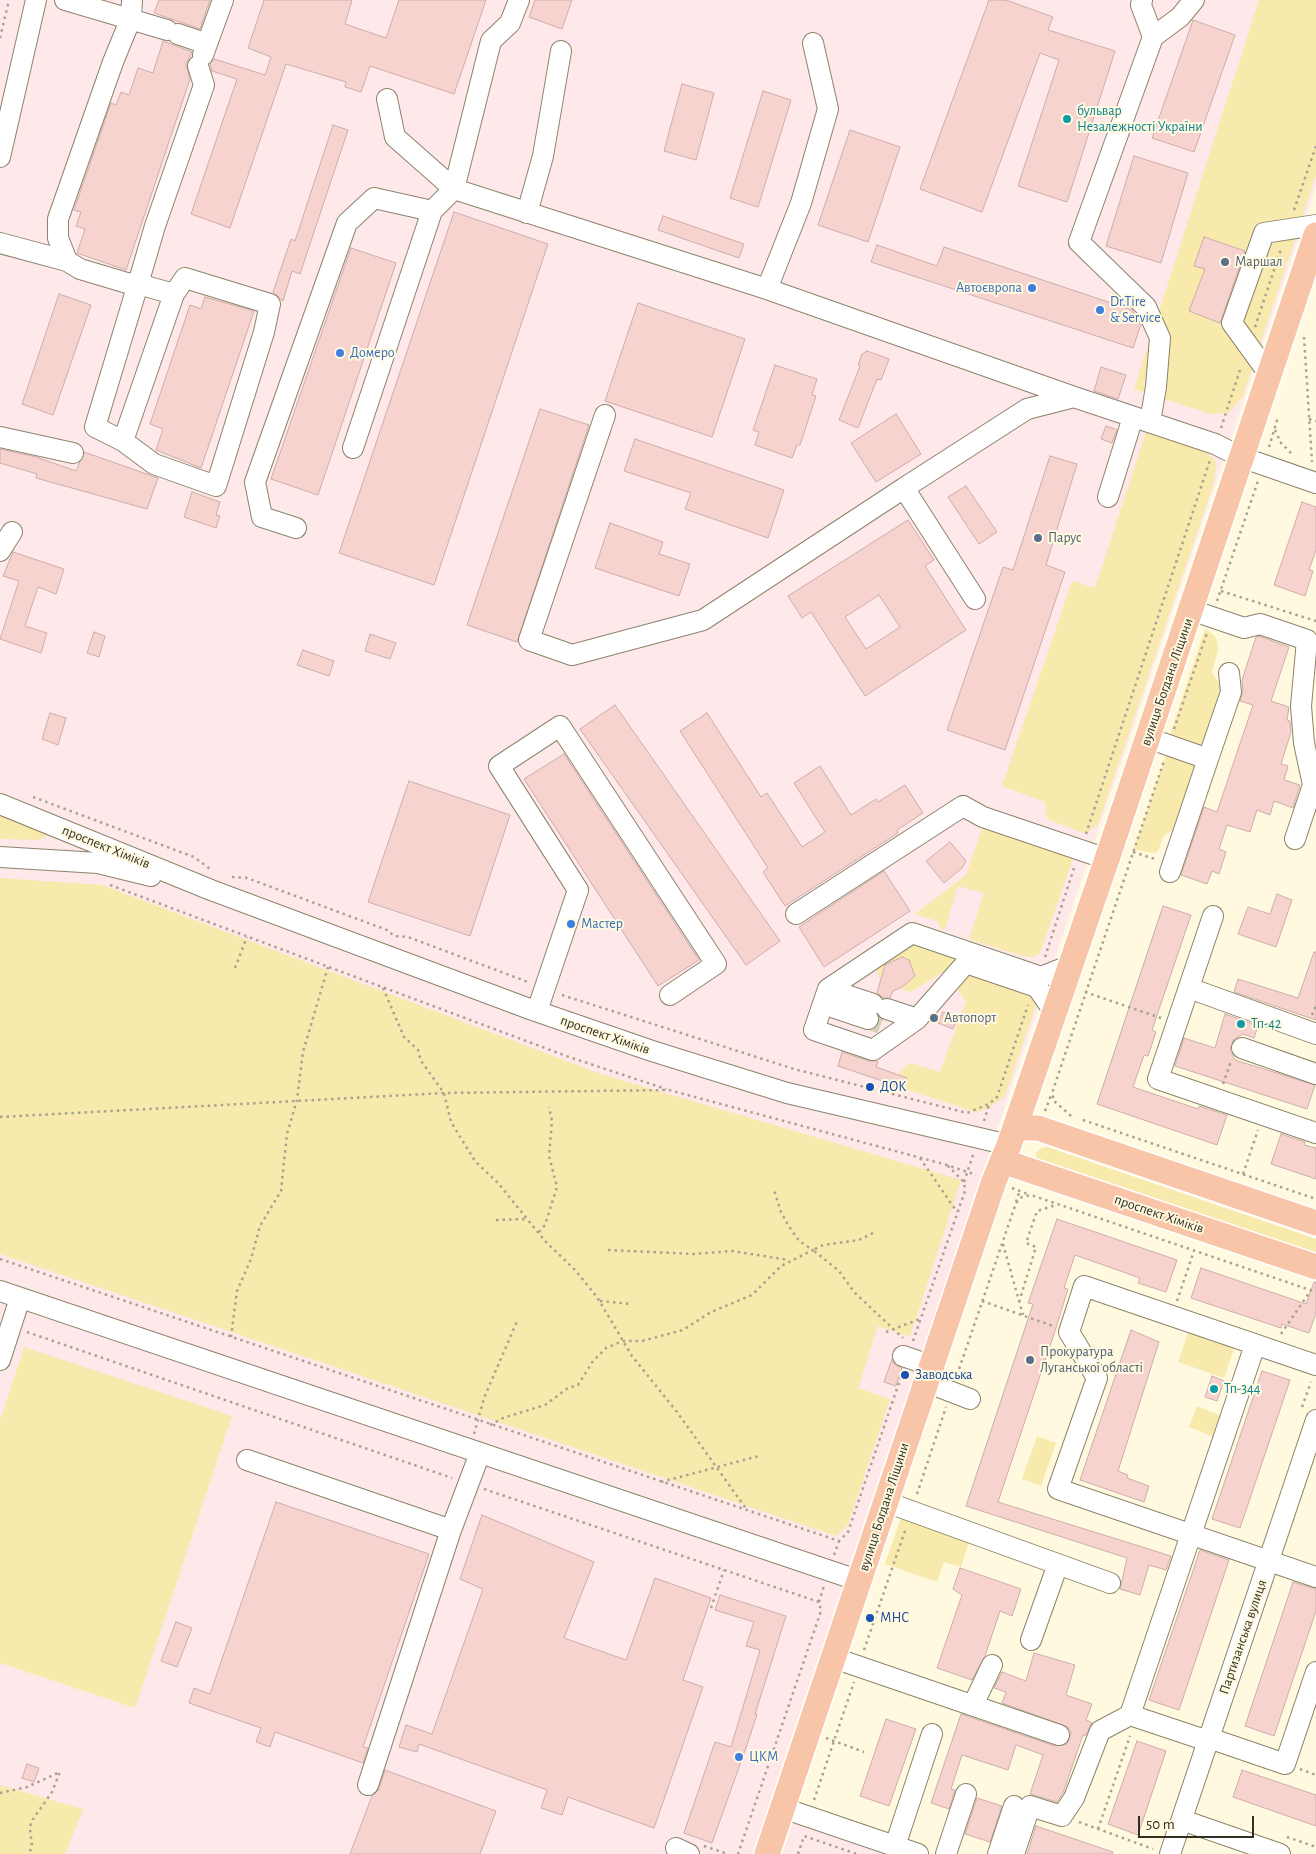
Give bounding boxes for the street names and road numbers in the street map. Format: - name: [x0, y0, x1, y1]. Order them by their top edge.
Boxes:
- street label: вулиця Богдана Ліщини: [1137, 616, 1197, 748]
- street label: проспект Хіміків: [59, 822, 153, 872]
- street label: проспект Хіміків: [558, 1012, 652, 1058]
- street label: проспект Хіміків: [1112, 1191, 1206, 1237]
- street label: вулиця Богдана Ліщини: [855, 1441, 913, 1573]
- street label: Партизанська вулиця: [1216, 1577, 1270, 1697]

